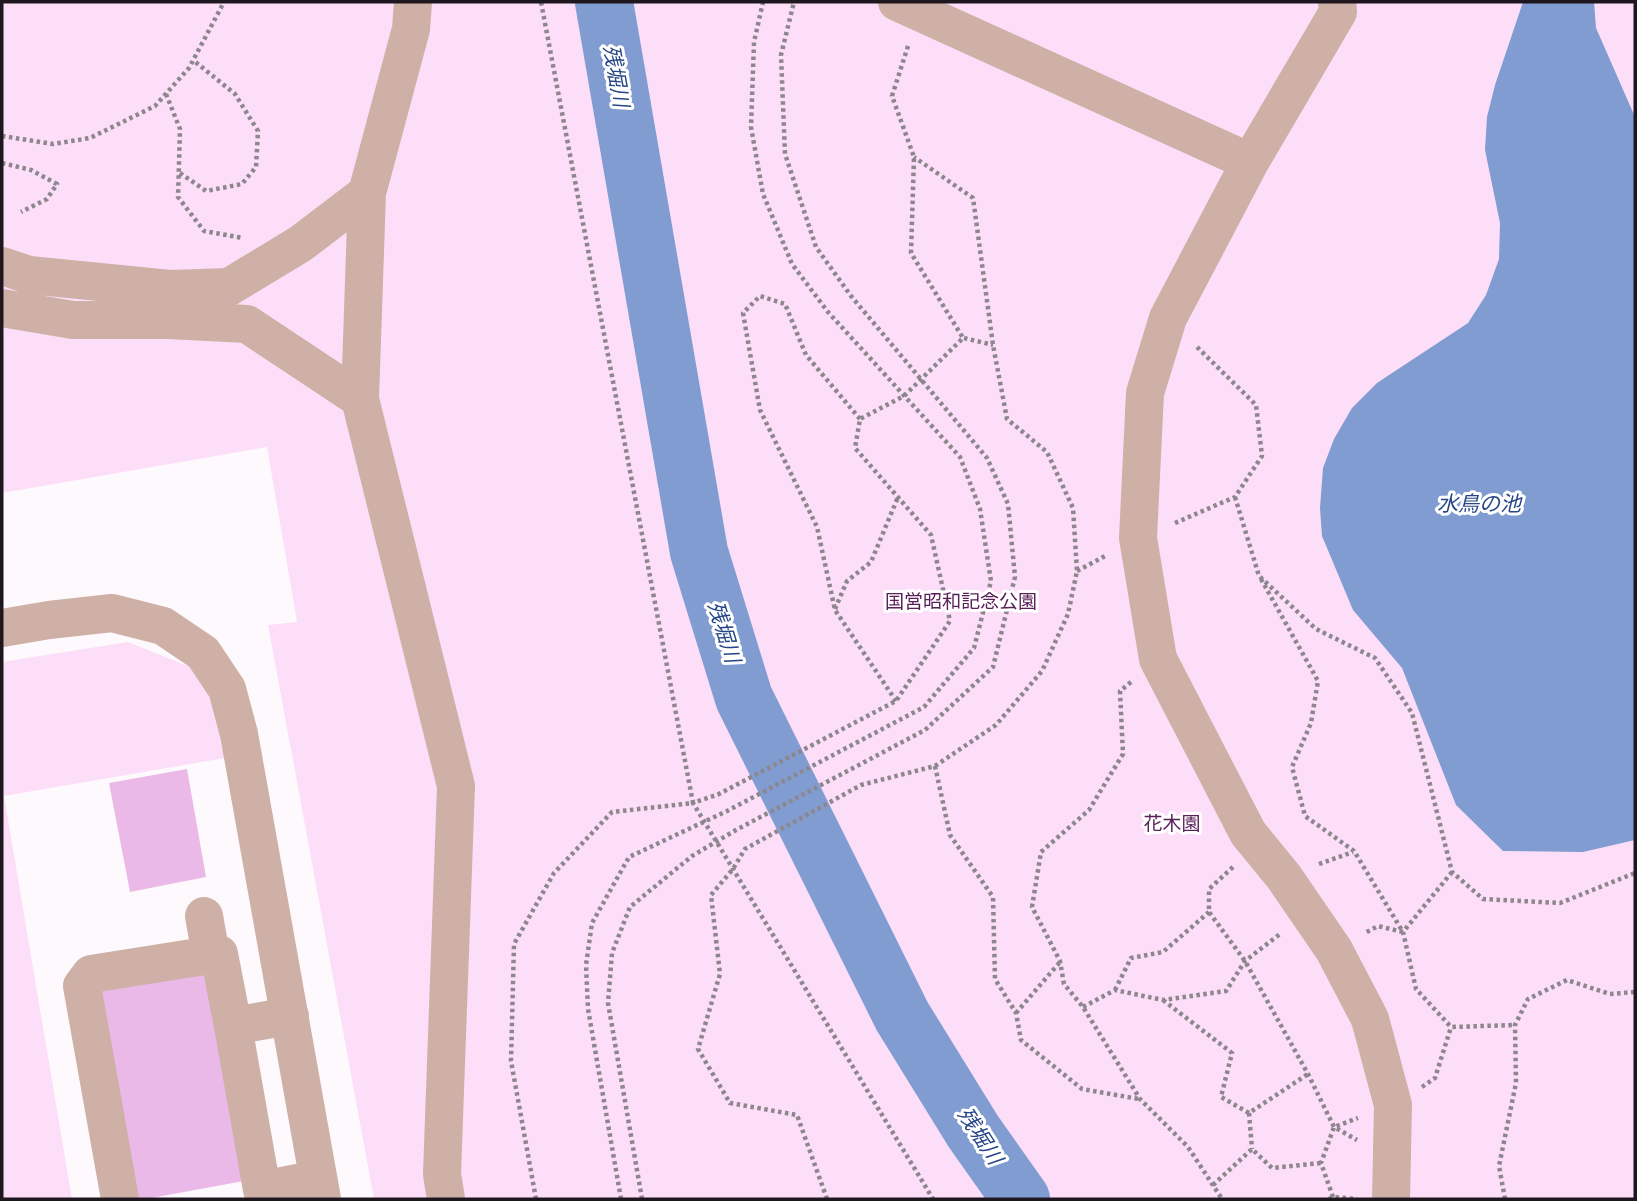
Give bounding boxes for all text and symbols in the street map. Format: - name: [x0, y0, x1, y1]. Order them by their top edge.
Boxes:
- water label: 残堀川: [599, 43, 635, 111]
- water label: 水鳥の池: [1437, 491, 1523, 516]
- park label: 国営昭和記念公園: [885, 590, 1037, 613]
- water label: 残堀川: [703, 598, 746, 668]
- park label: 花木園: [1143, 812, 1201, 835]
- water label: 残堀川: [953, 1103, 1009, 1171]

